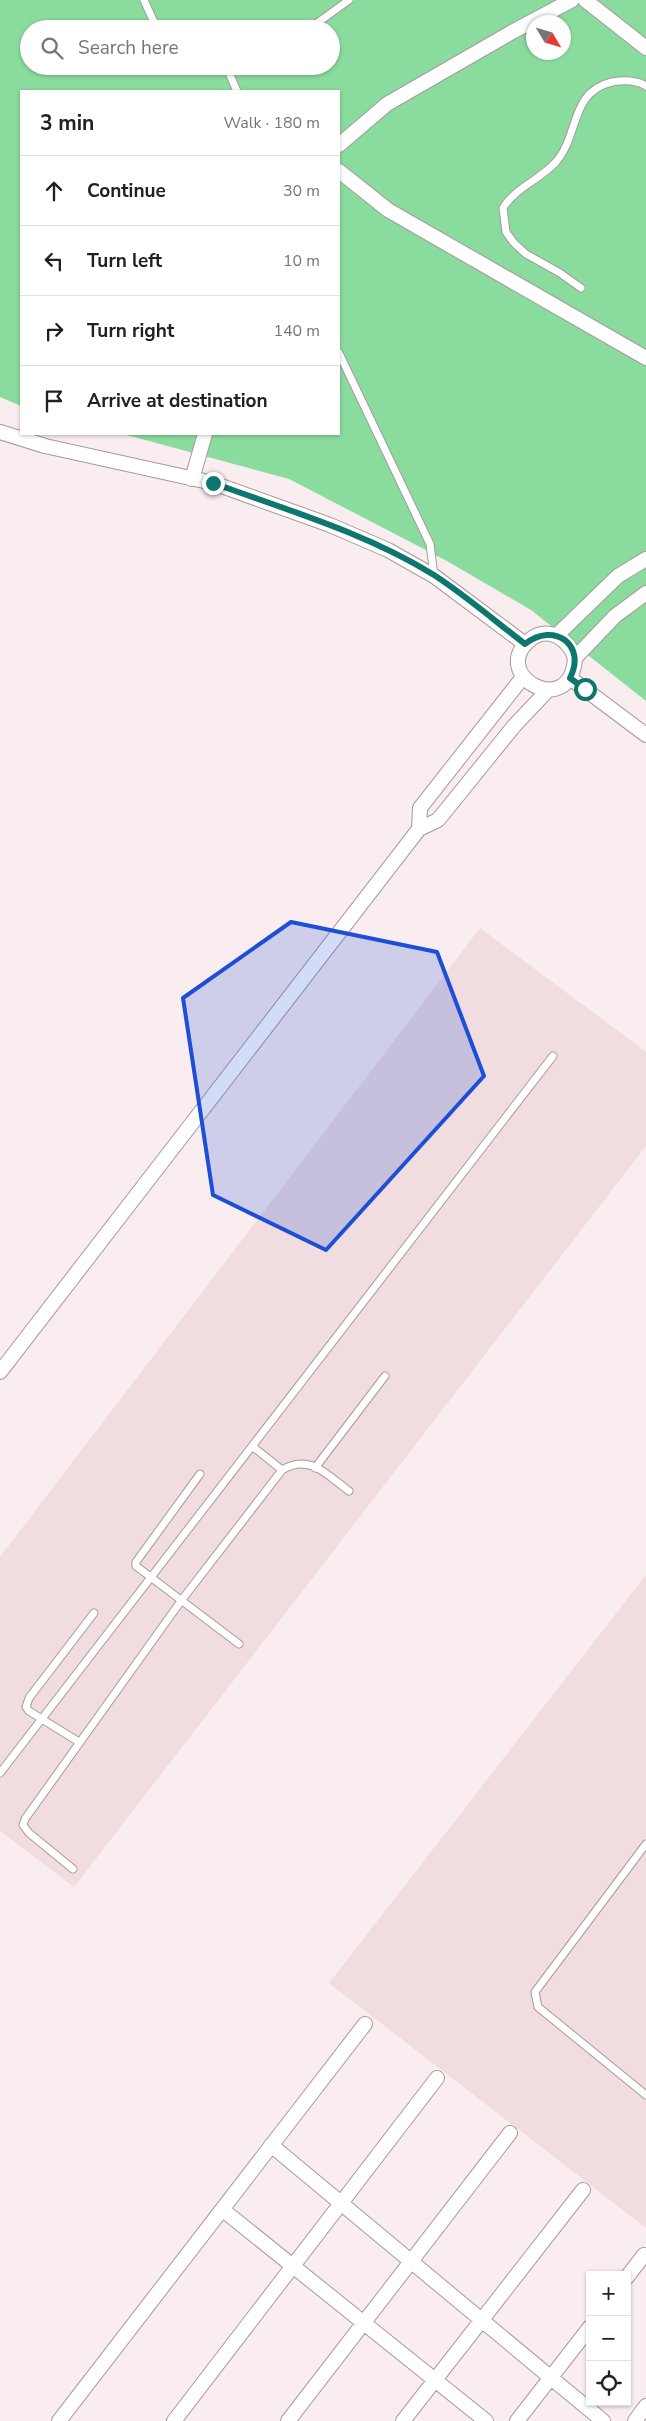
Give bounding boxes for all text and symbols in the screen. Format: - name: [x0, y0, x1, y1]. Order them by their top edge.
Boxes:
- north arrow: [526, 15, 571, 60]
- search box: [20, 20, 340, 75]
- icon: search: [38, 34, 66, 62]
- text: Search here: [78, 35, 179, 61]
- text: 3 min: [40, 109, 94, 137]
- text: Walk · 180 m: [224, 112, 320, 134]
- icon: ahead: [40, 177, 68, 205]
- text: Continue: [87, 178, 166, 204]
- text: 30 m: [283, 180, 320, 202]
- icon: left: [40, 247, 68, 275]
- text: Turn left: [87, 248, 162, 274]
- text: 10 m: [283, 250, 320, 272]
- icon: right: [40, 317, 68, 345]
- text: Turn right: [87, 318, 174, 344]
- text: 140 m: [273, 320, 320, 342]
- icon: arrive: [40, 387, 68, 415]
- text: Arrive at destination: [87, 388, 268, 414]
- route end: [202, 472, 225, 495]
- route start: [574, 678, 597, 701]
- map controls: [586, 2271, 631, 2406]
- button: +: [586, 2271, 631, 2316]
- button: −: [586, 2316, 631, 2361]
- button: locate: [586, 2361, 631, 2406]

